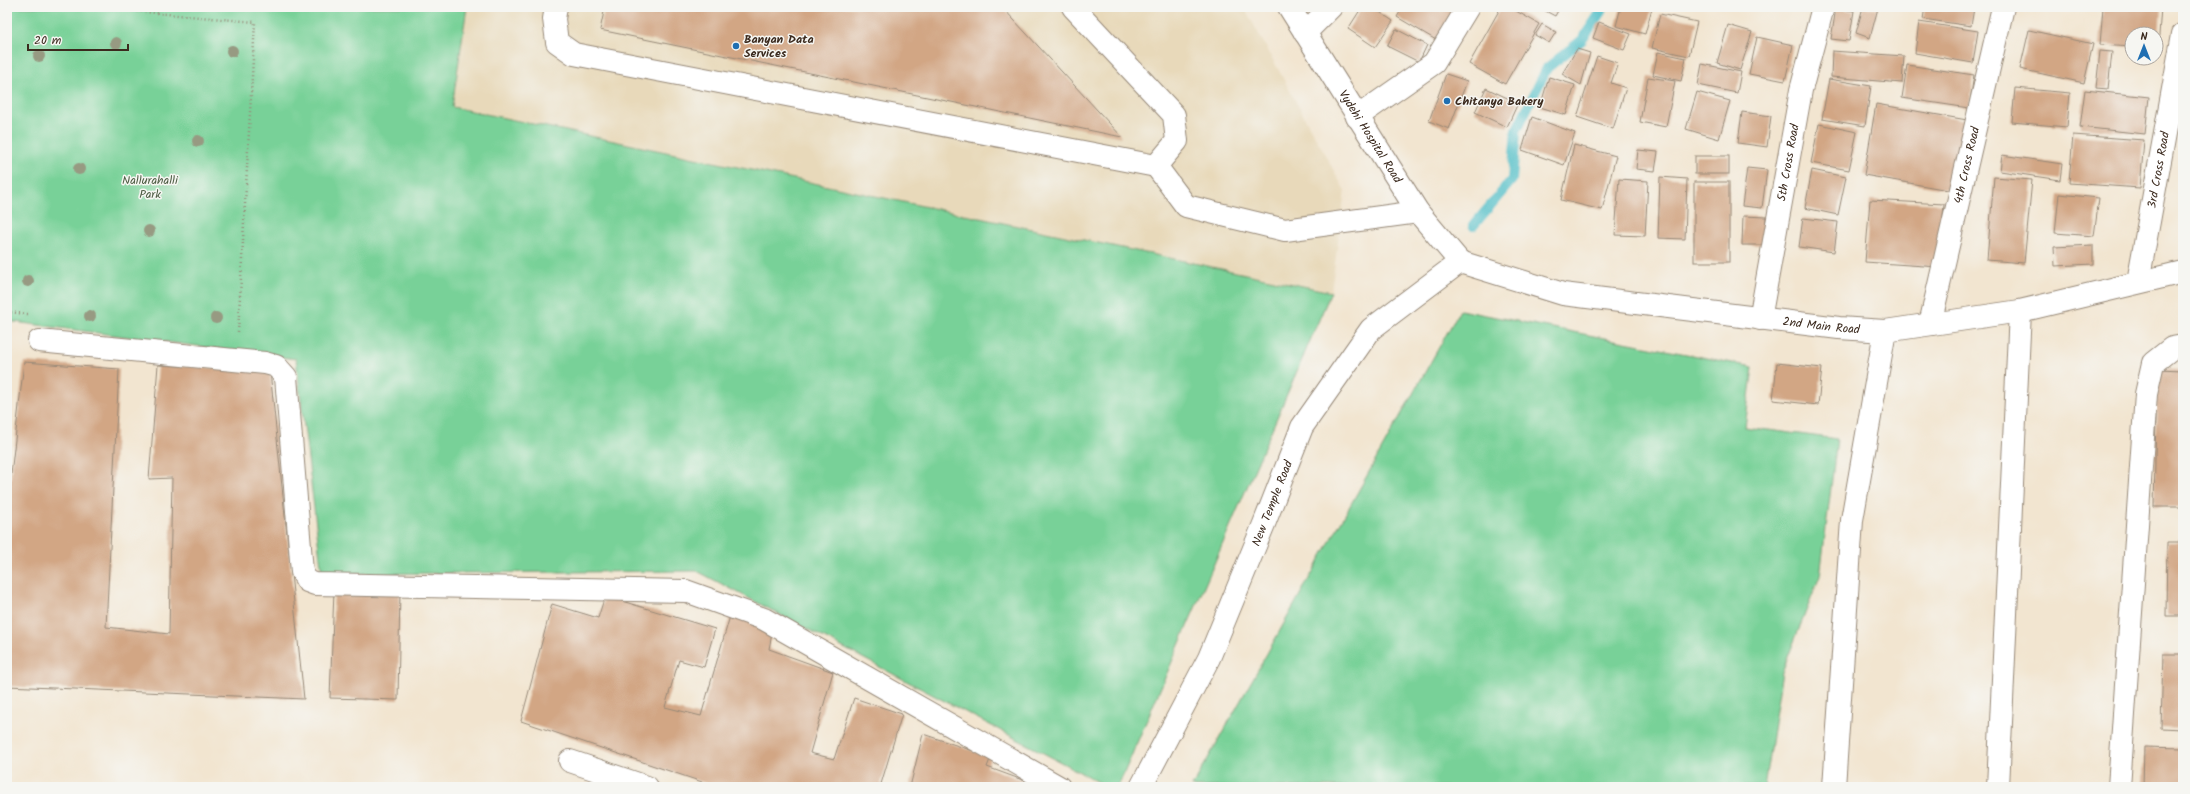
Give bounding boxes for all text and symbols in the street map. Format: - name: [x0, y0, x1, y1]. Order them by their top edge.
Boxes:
- scale bar: [28, 26, 128, 52]
- north arrow: [2124, 26, 2164, 66]
- text: N: [2141, 28, 2148, 46]
- place label: Banyan Data Services: [744, 30, 814, 63]
- text: 20 m: [34, 31, 62, 50]
- marker: Banyan Data Services: [731, 41, 741, 51]
- street label: Vydehi Hospital Road: [1334, 86, 1407, 188]
- place label: Chitanya Bakery: [1455, 92, 1544, 111]
- marker: Chitanya Bakery: [1442, 96, 1452, 106]
- street label: 5th Cross Road: [1772, 121, 1805, 203]
- street label: 4th Cross Road: [1949, 124, 1985, 206]
- street label: 3rd Cross Road: [2143, 129, 2175, 210]
- park label: Nallurahalli Park: [122, 171, 179, 204]
- street label: 2nd Main Road: [1782, 312, 1861, 339]
- street label: New Temple Road: [1247, 457, 1298, 549]

